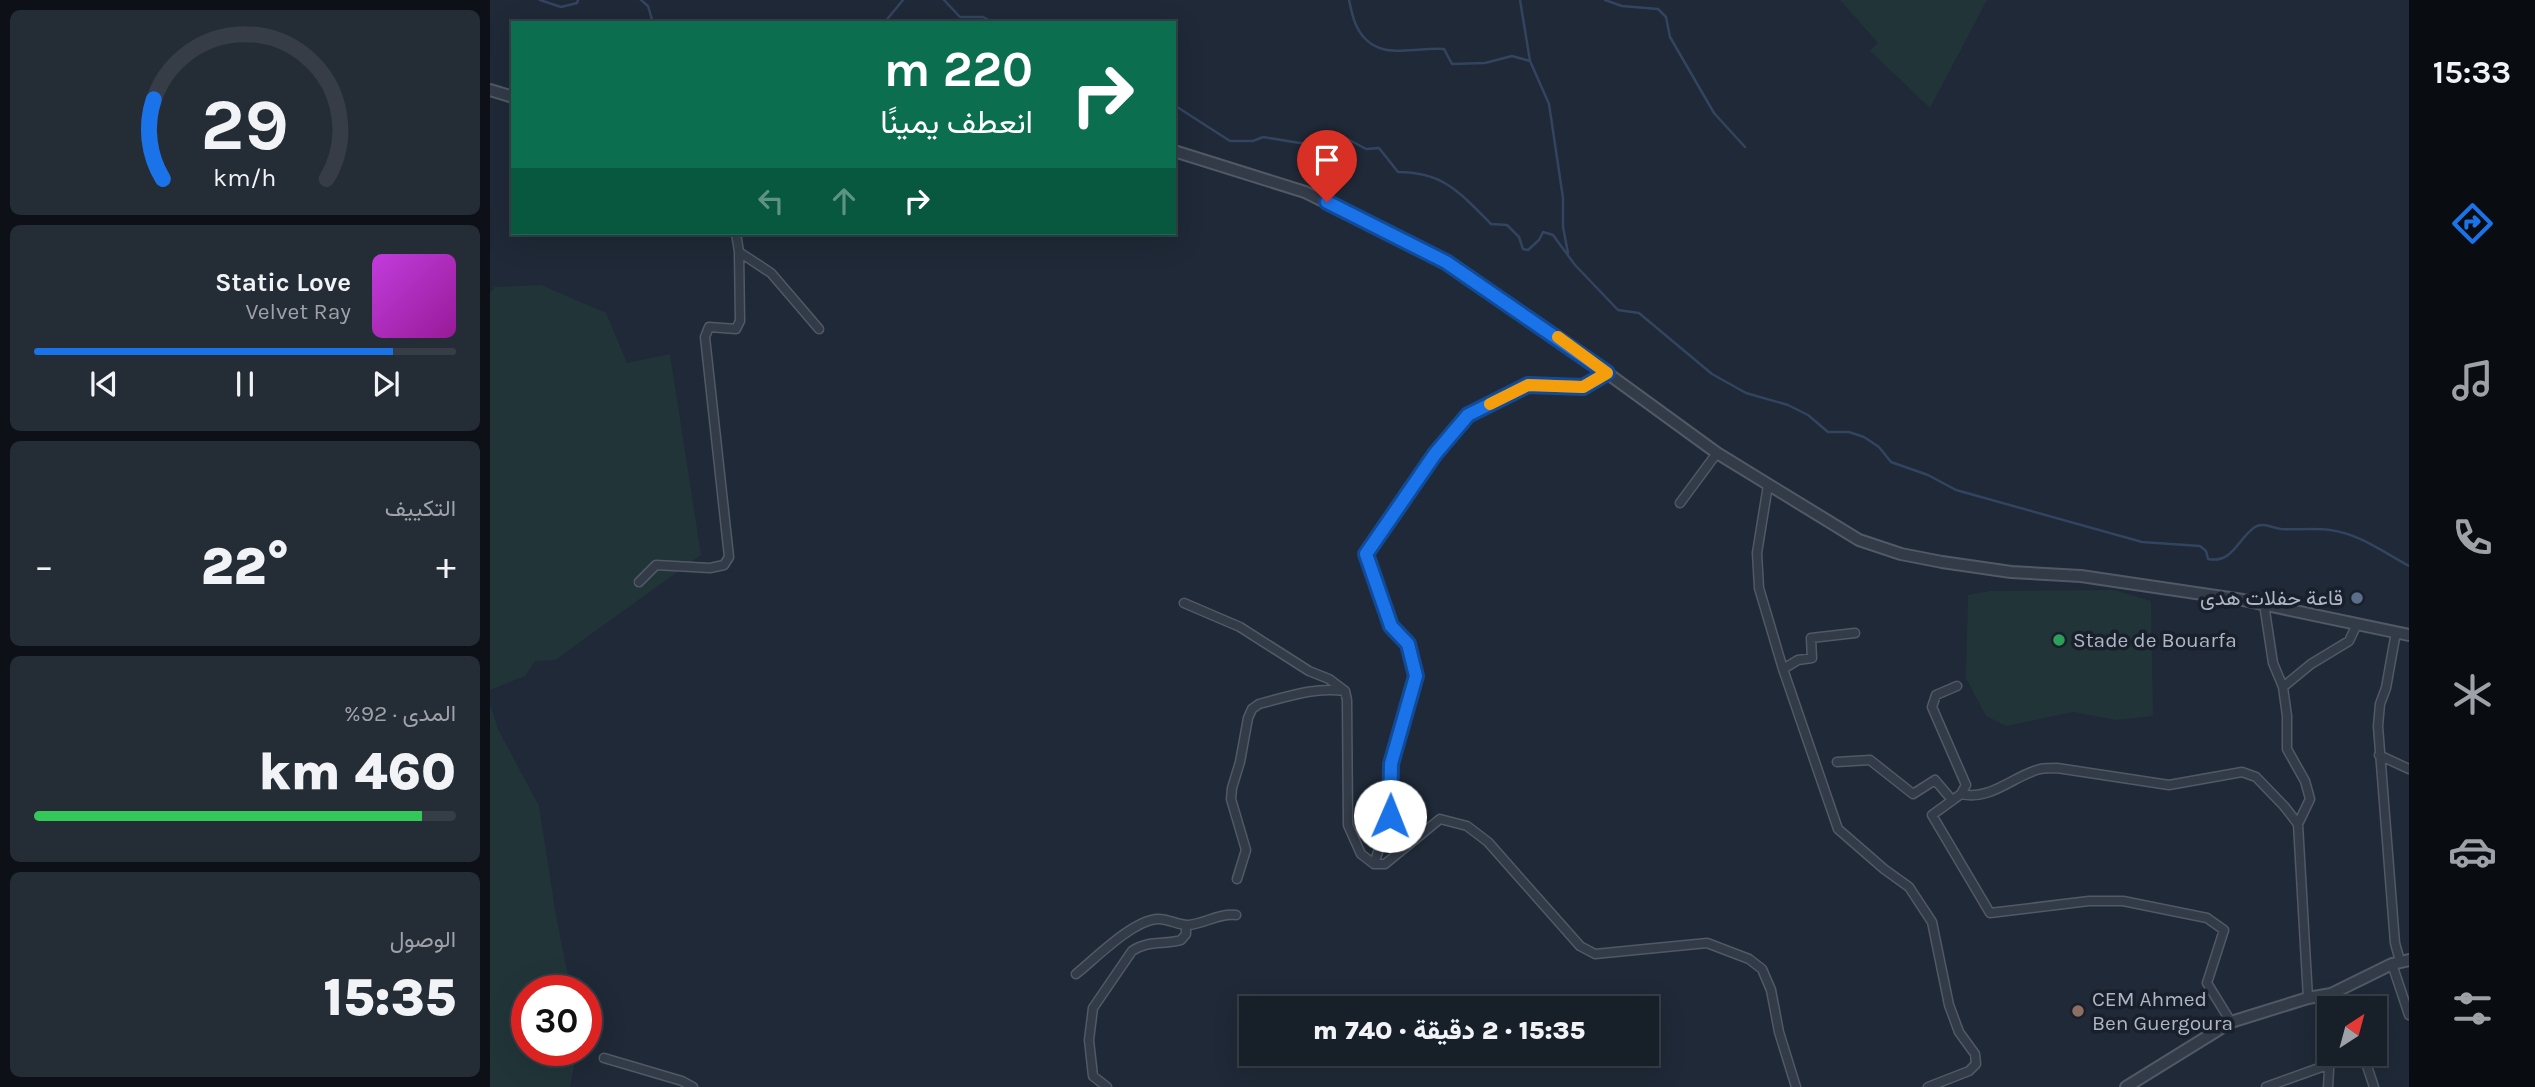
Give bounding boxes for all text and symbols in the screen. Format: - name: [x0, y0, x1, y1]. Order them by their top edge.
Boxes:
- text: 220 m: [884, 41, 1033, 98]
- icon: right: [1057, 49, 1148, 140]
- text: 15:33: [2433, 54, 2511, 91]
- text: 29: [201, 82, 289, 167]
- text: انعطف يمينًا: [880, 104, 1033, 141]
- pin: [1297, 130, 1357, 202]
- icon: arrive: [1308, 141, 1346, 179]
- text: km/h: [213, 163, 277, 192]
- icon: left: [752, 182, 790, 220]
- icon: ahead: [825, 182, 863, 220]
- icon: right: [898, 182, 936, 220]
- icon: directions: [2448, 199, 2497, 248]
- text: Static Love: [215, 267, 351, 298]
- text: Velvet Ray: [246, 298, 351, 325]
- icon: music: [2448, 356, 2497, 405]
- icon: previous: [85, 365, 123, 403]
- icon: pause: [226, 365, 264, 403]
- icon: next: [367, 365, 405, 403]
- text: التكييف: [385, 495, 456, 522]
- icon: phone: [2448, 513, 2497, 562]
- text: 22°: [201, 536, 289, 597]
- text: −: [34, 544, 54, 589]
- text: +: [436, 544, 456, 589]
- place label: قاعة حفلات هدى: [2200, 586, 2343, 610]
- marker: قاعة حفلات هدى: [2349, 590, 2365, 606]
- place label: Stade de Bouarfa: [2073, 628, 2237, 652]
- marker: Stade de Bouarfa: [2051, 632, 2067, 648]
- icon: climate: [2448, 670, 2497, 719]
- text: المدى · 92%: [344, 700, 456, 727]
- text: 460 km: [258, 741, 456, 802]
- position arrow: [1353, 779, 1427, 853]
- icon: car: [2448, 827, 2497, 876]
- text: الوصول: [390, 926, 456, 953]
- text: 15:35: [323, 967, 456, 1028]
- speed limit sign: 30: [511, 975, 602, 1066]
- icon: filters: [2448, 984, 2497, 1033]
- place label: CEM Ahmed Ben Guergoura: [2092, 987, 2233, 1035]
- north arrow: [2317, 996, 2387, 1066]
- map controls: [2317, 996, 2387, 1066]
- marker: CEM Ahmed Ben Guergoura: [2070, 1003, 2086, 1019]
- text: 15:35 · 2 دقيقة · 740 m: [1313, 1015, 1585, 1046]

